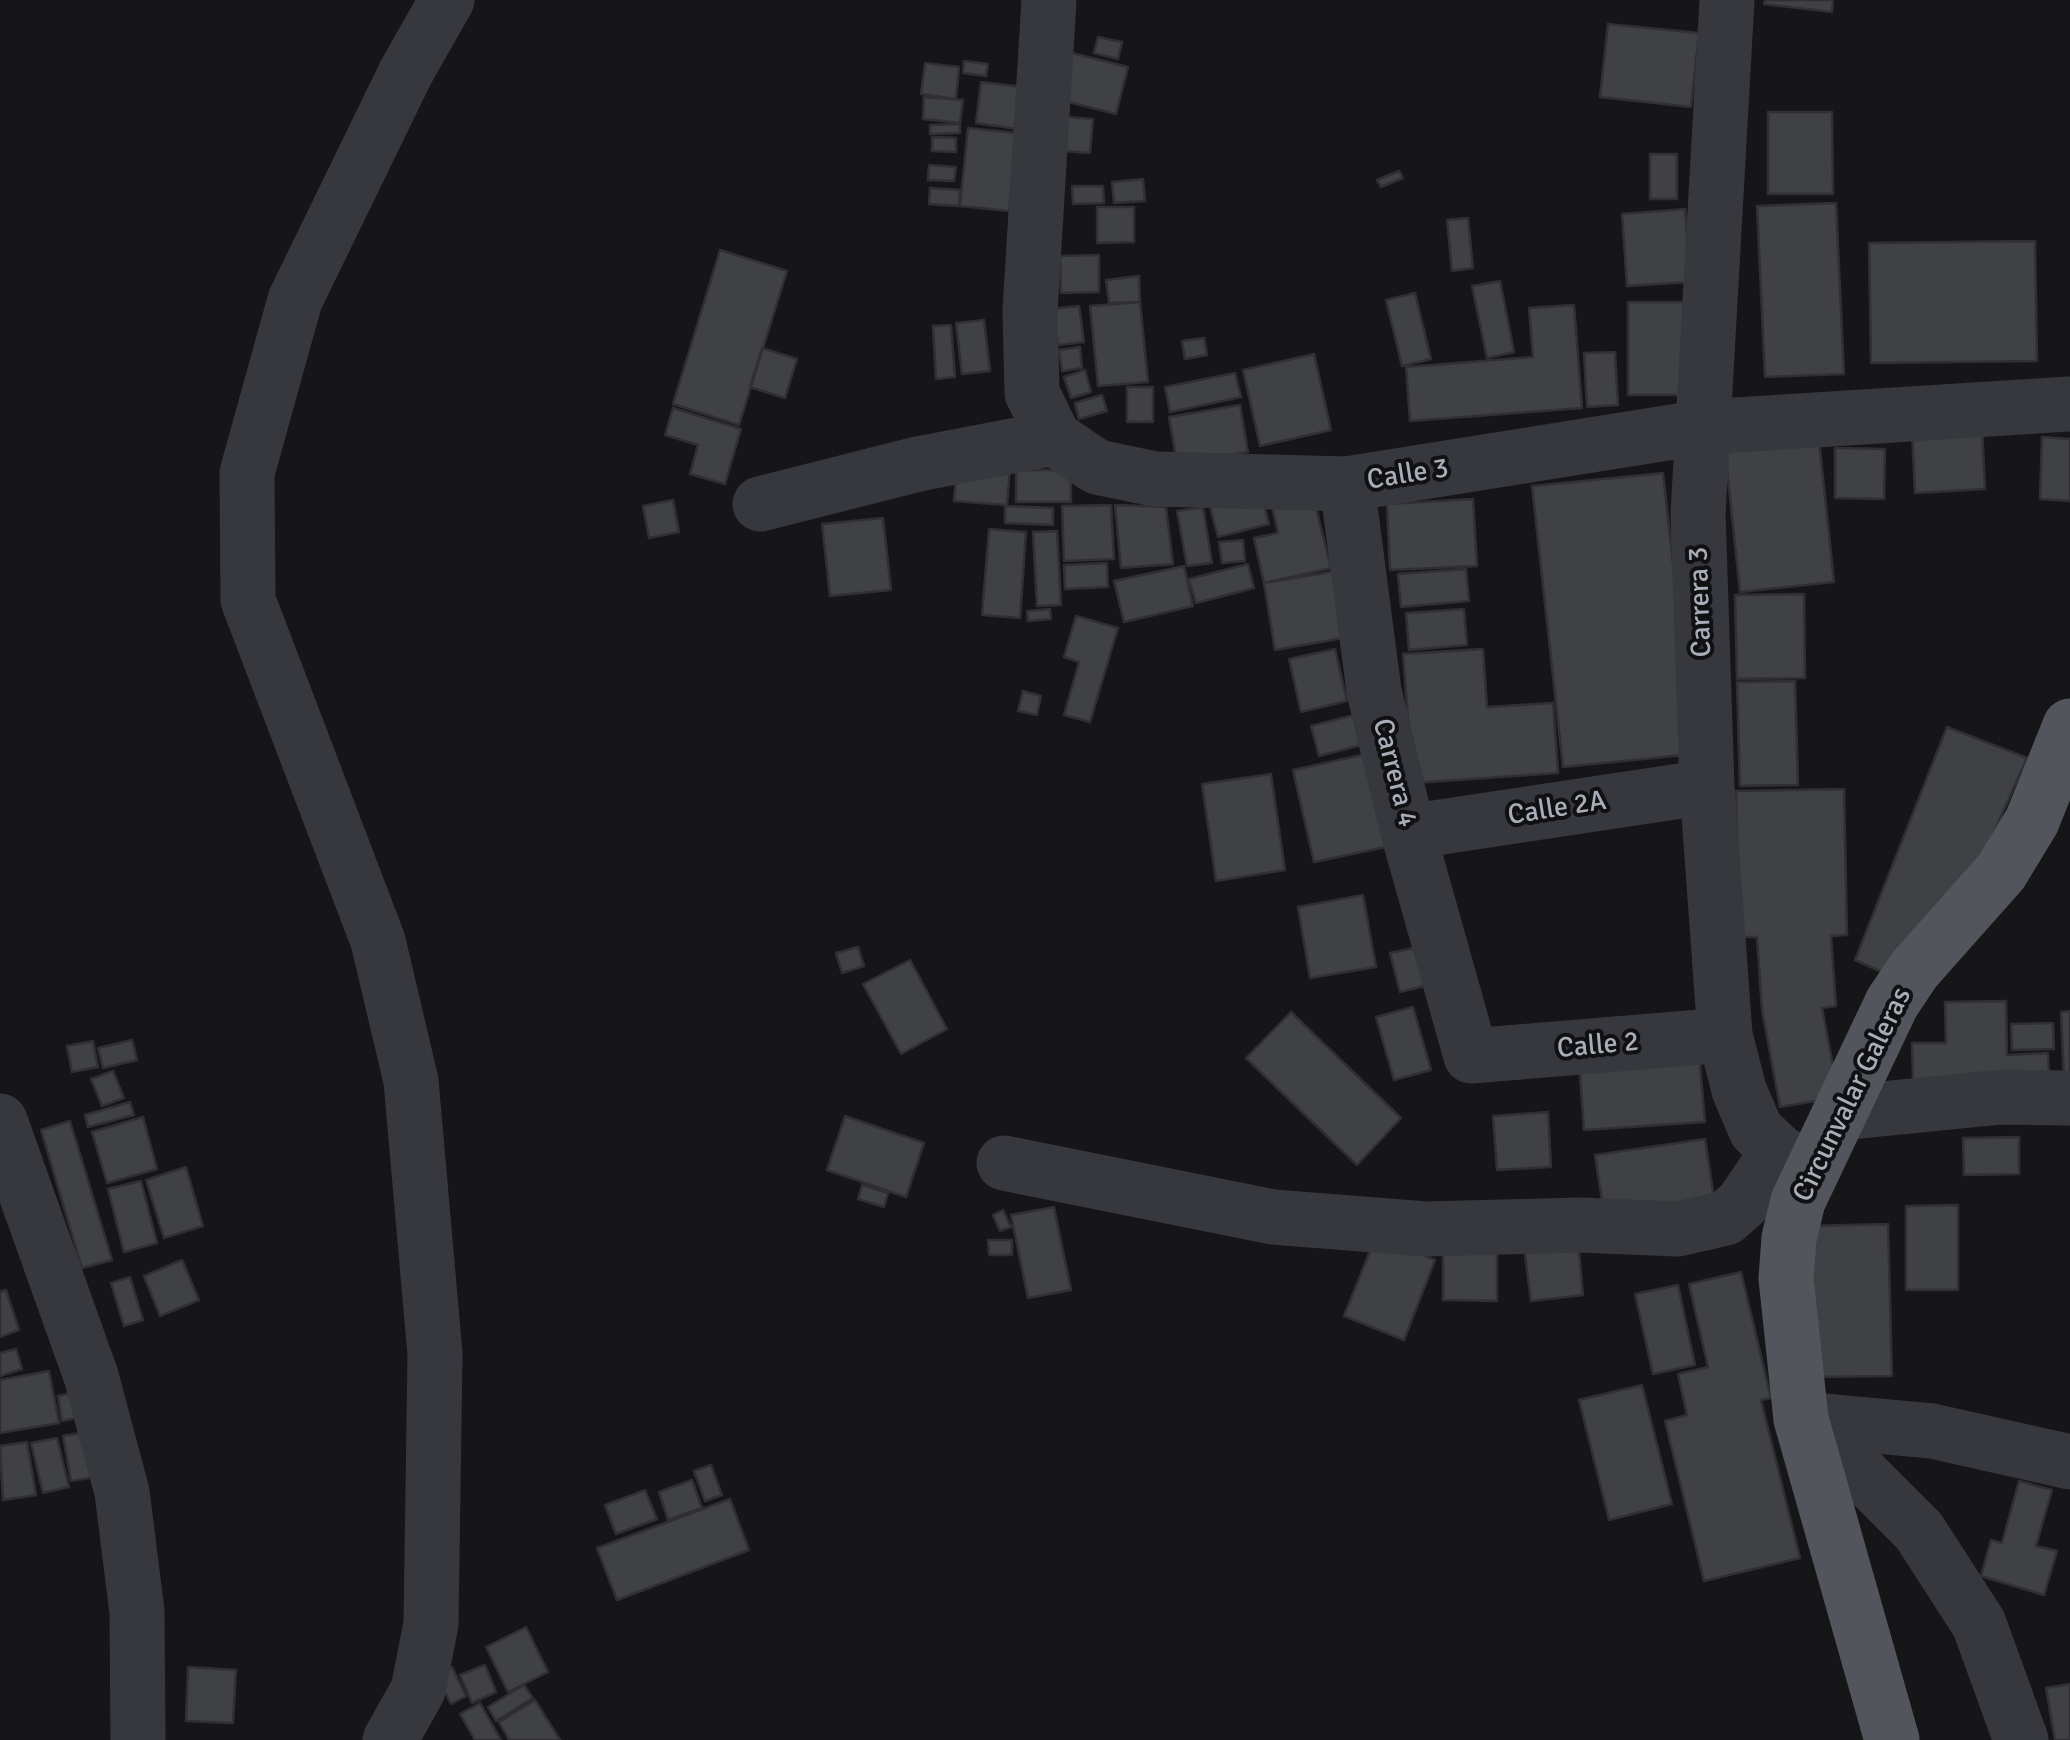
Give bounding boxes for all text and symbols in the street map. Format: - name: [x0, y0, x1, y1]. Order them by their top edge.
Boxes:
- street label: Calle 3: [1365, 452, 1451, 498]
- street label: Carrera 3: [1682, 546, 1720, 658]
- street label: Carrera 4: [1364, 715, 1424, 831]
- street label: Calle 2A: [1505, 785, 1609, 833]
- street label: Circunvalar Galeras: [1787, 982, 1919, 1208]
- street label: Calle 2: [1556, 1026, 1640, 1066]

